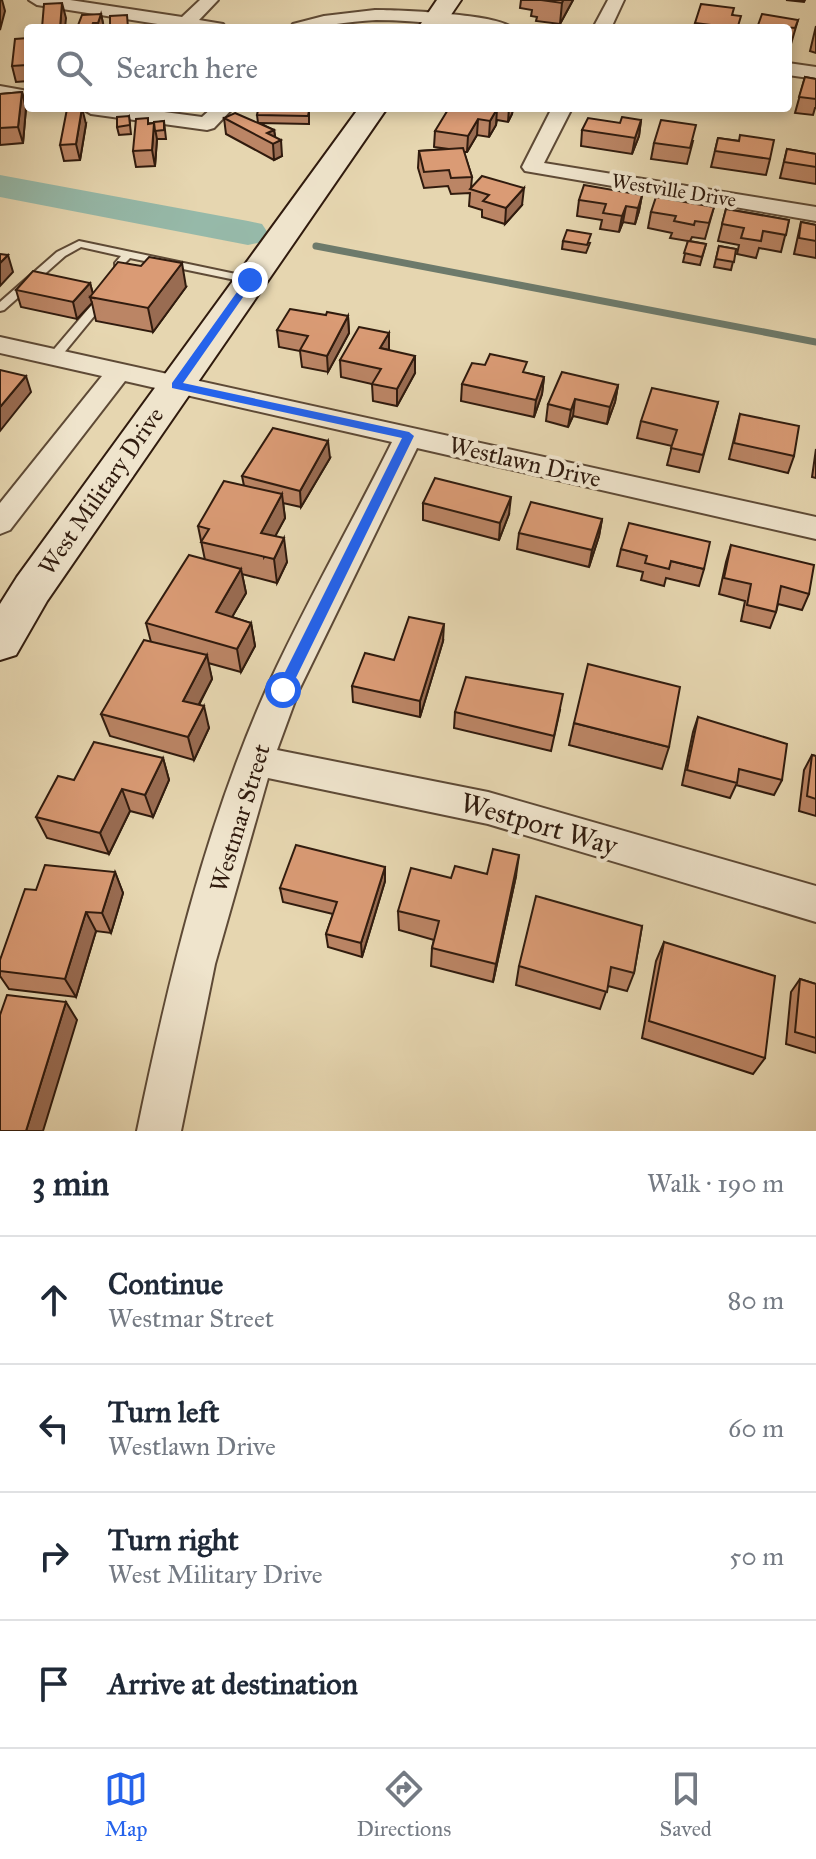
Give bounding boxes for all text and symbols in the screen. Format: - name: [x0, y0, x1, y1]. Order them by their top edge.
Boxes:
- search box: [24, 24, 792, 112]
- icon: search: [52, 46, 96, 90]
- text: Search here: [116, 50, 258, 86]
- street label: Westville Drive: [610, 168, 738, 212]
- route end: [232, 262, 268, 298]
- street label: West Military Drive: [32, 401, 170, 581]
- street label: Westlawn Drive: [446, 430, 604, 494]
- route start: [265, 672, 301, 708]
- street label: Westmar Street: [203, 740, 277, 896]
- street label: Westport Way: [456, 785, 622, 863]
- text: 3 min: [32, 1163, 109, 1204]
- text: Walk · 190 m: [647, 1167, 784, 1199]
- text: Continue: [108, 1266, 223, 1302]
- icon: ahead: [32, 1278, 76, 1322]
- text: 80 m: [728, 1284, 784, 1316]
- text: Westmar Street: [108, 1302, 274, 1334]
- text: Turn left: [108, 1394, 219, 1430]
- icon: left: [32, 1406, 76, 1450]
- text: 60 m: [728, 1412, 784, 1444]
- text: Westlawn Drive: [108, 1430, 276, 1462]
- text: Turn right: [108, 1522, 239, 1558]
- icon: right: [32, 1534, 76, 1578]
- text: 50 m: [729, 1540, 784, 1572]
- text: West Military Drive: [108, 1558, 323, 1590]
- icon: arrive: [32, 1662, 76, 1706]
- text: Arrive at destination: [108, 1666, 358, 1702]
- tab: Map: [104, 1767, 148, 1842]
- tab: Directions: [356, 1767, 451, 1842]
- tab: Saved: [660, 1767, 712, 1842]

